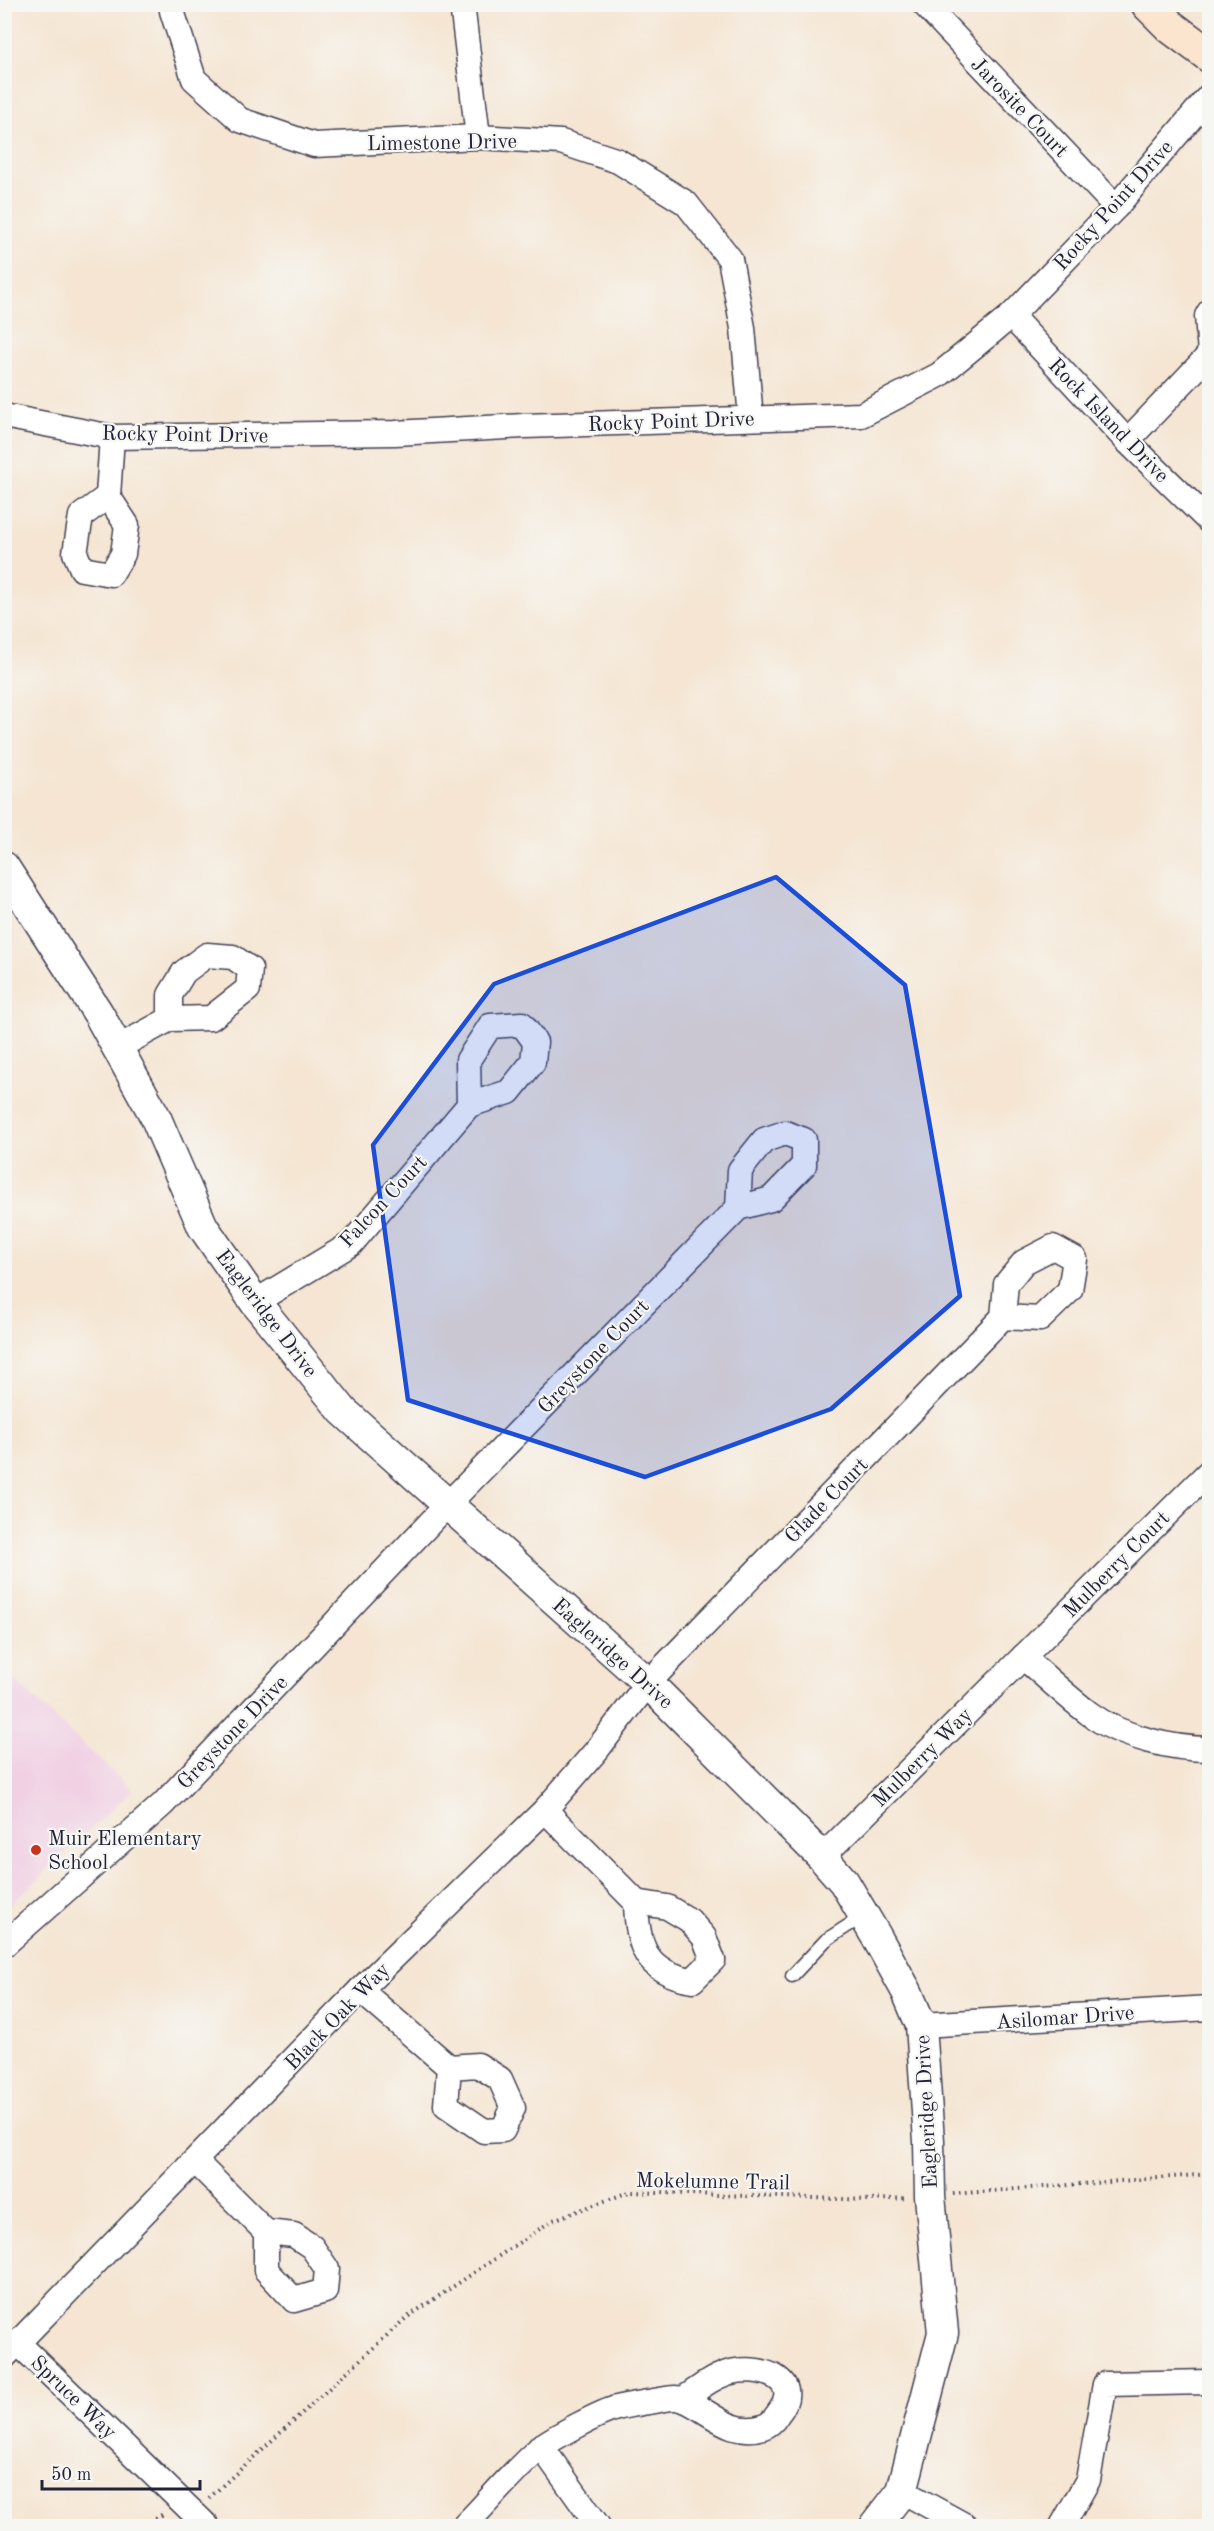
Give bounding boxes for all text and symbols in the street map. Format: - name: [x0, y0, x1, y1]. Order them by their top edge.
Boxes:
- street label: Jarosite Court: [966, 54, 1072, 162]
- street label: Limestone Drive: [367, 132, 517, 155]
- street label: Rocky Point Drive: [1050, 137, 1178, 275]
- street label: Rock Island Drive: [1044, 355, 1172, 487]
- street label: Rocky Point Drive: [587, 409, 755, 436]
- street label: Rocky Point Drive: [101, 424, 269, 447]
- street label: Falcon Court: [336, 1152, 432, 1252]
- street label: Eagleridge Drive: [211, 1246, 321, 1382]
- street label: Greystone Court: [534, 1296, 654, 1418]
- street label: Glade Court: [782, 1454, 873, 1548]
- street label: Mulberry Court: [1060, 1508, 1174, 1622]
- street label: Eagleridge Drive: [548, 1595, 676, 1713]
- street label: Greystone Drive: [174, 1672, 292, 1794]
- street label: Mulberry Way: [869, 1704, 977, 1812]
- place label: Muir Elementary School: [48, 1829, 202, 1874]
- marker: Muir Elementary School: [29, 1843, 43, 1857]
- street label: Black Oak Way: [282, 1959, 394, 2075]
- street label: Asilomar Drive: [995, 2003, 1135, 2034]
- street label: Eagleridge Drive: [913, 2034, 942, 2189]
- street label: Mokelumne Trail: [636, 2171, 791, 2194]
- street label: Spruce Way: [26, 2352, 120, 2444]
- scale bar: [42, 2453, 200, 2491]
- text: 50 m: [51, 2466, 91, 2484]

